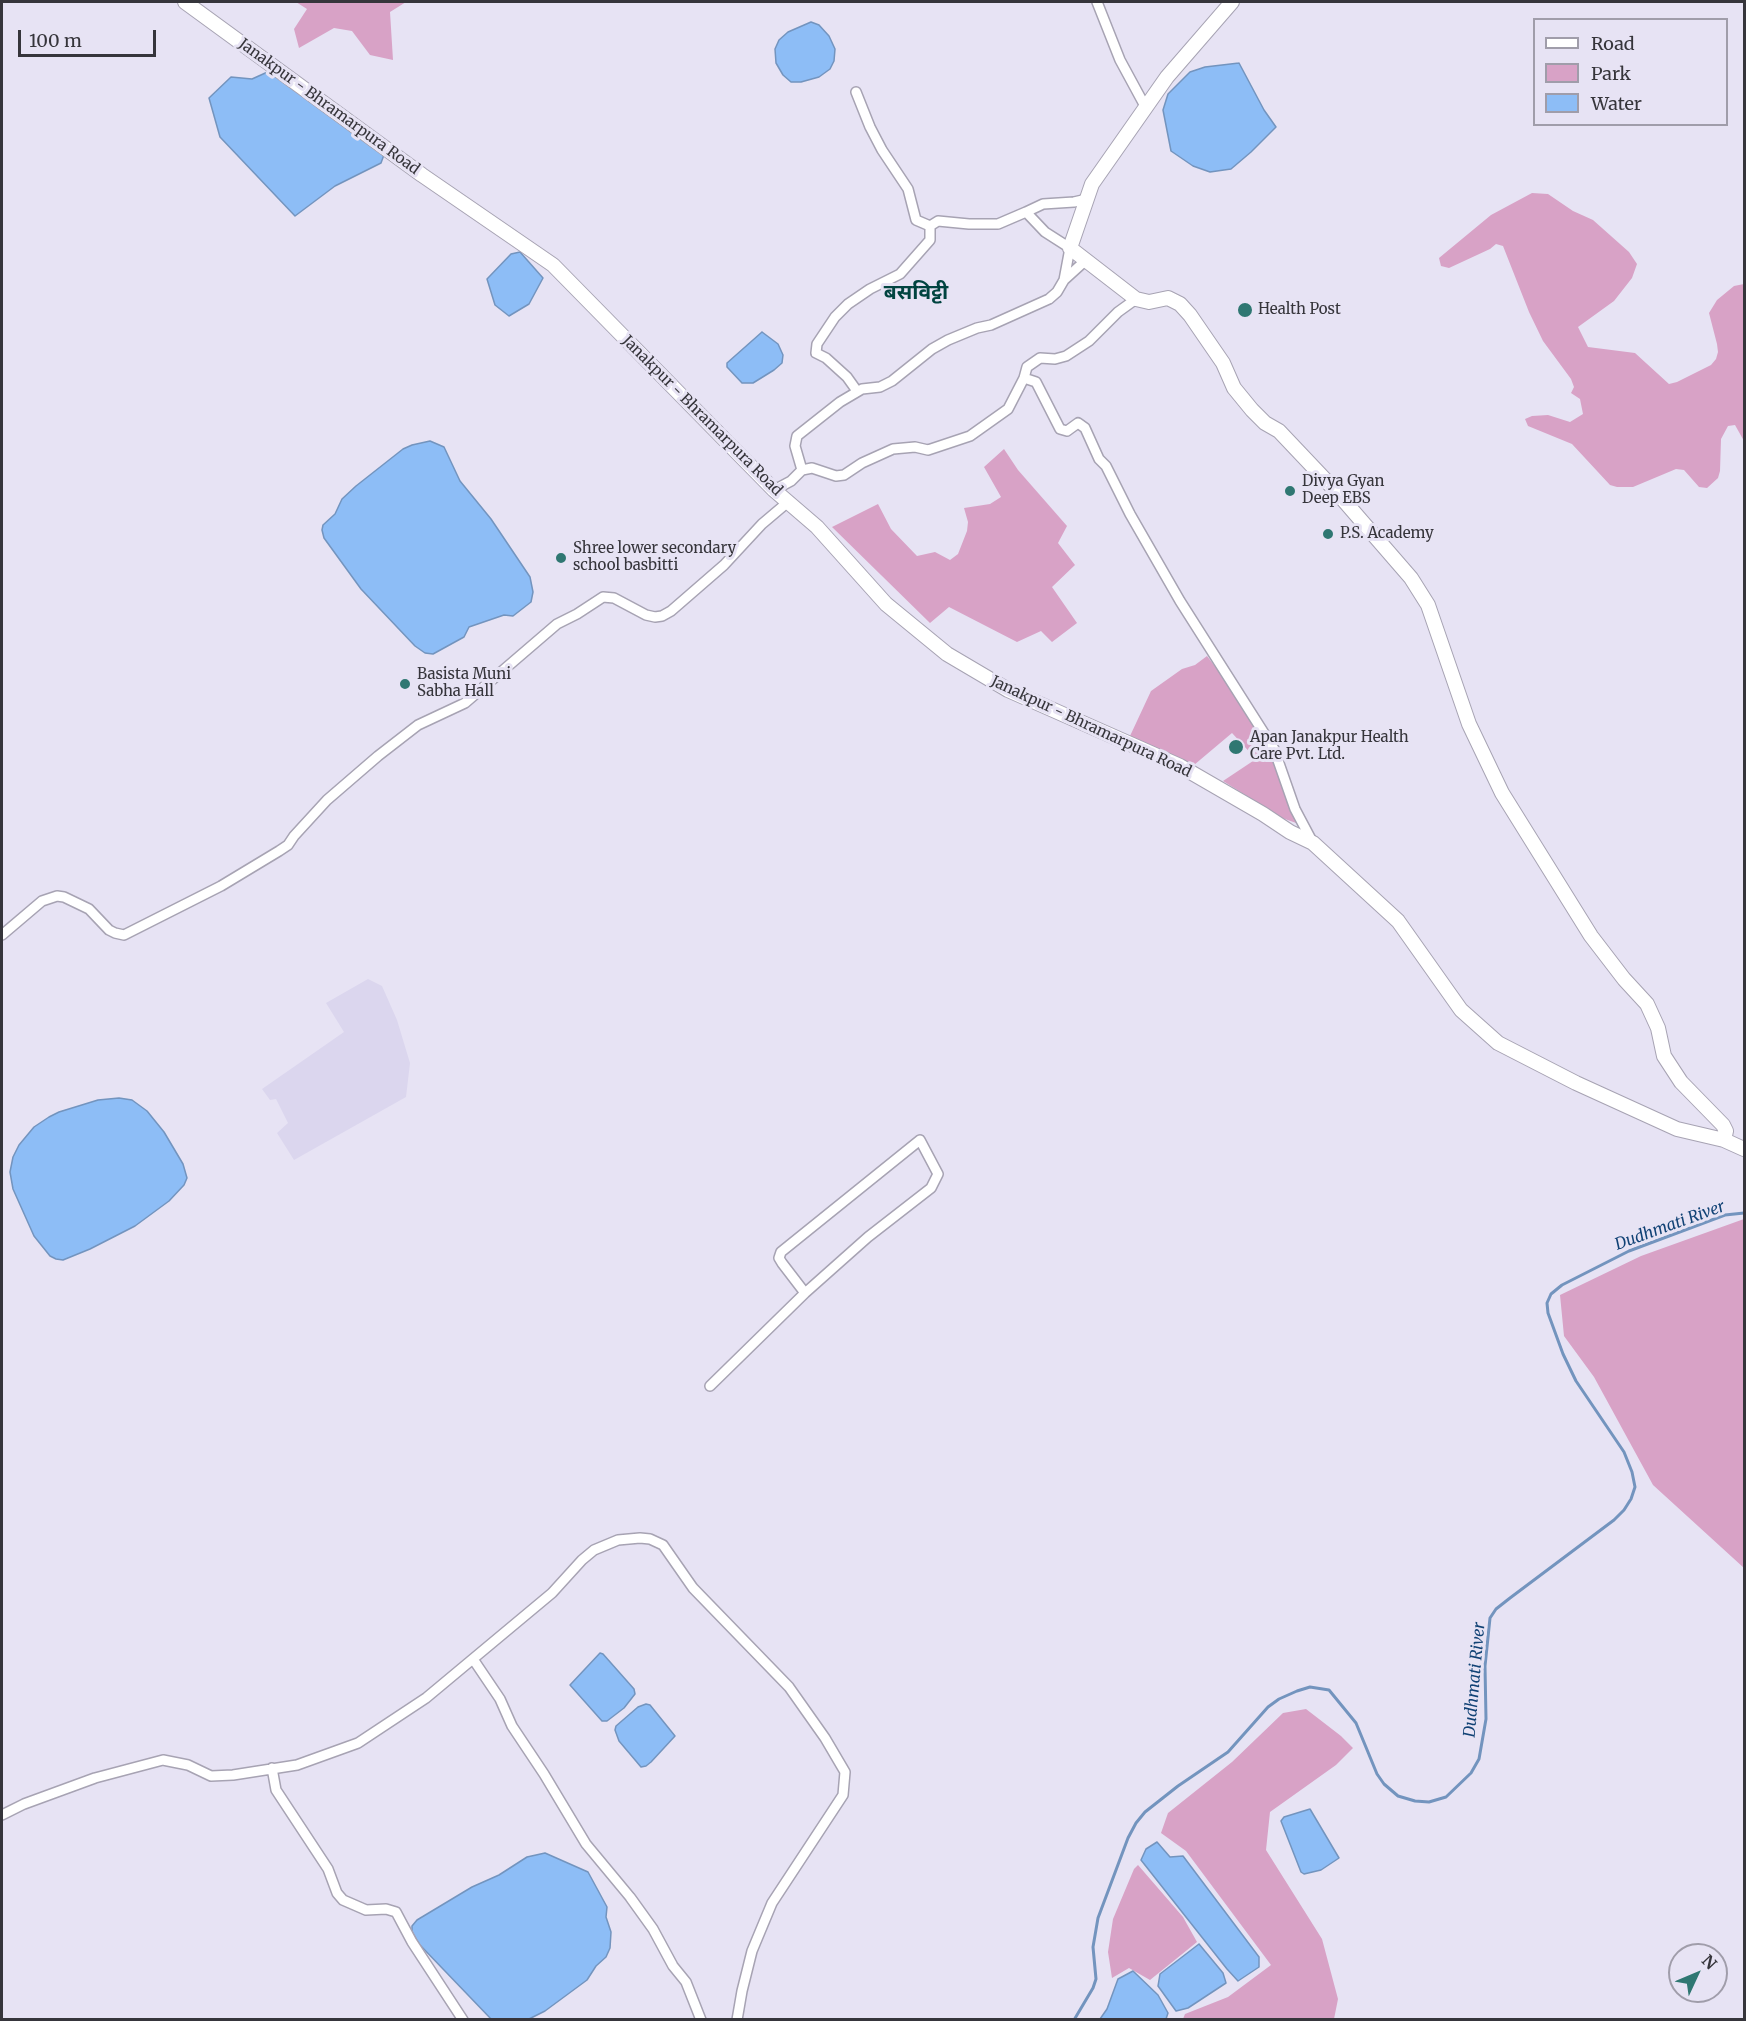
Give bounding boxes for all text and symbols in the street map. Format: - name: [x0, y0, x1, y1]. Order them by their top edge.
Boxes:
- scale bar: [21, 18, 159, 56]
- legend: [1533, 18, 1728, 126]
- text: 100 m: [29, 29, 82, 52]
- text: Road: [1591, 32, 1635, 55]
- street label: Janakpur - Bhramarpura Road: [235, 35, 423, 179]
- text: Park: [1591, 62, 1631, 85]
- text: Water: [1591, 92, 1642, 115]
- district label: बसविट्टी: [884, 280, 948, 306]
- marker: Health Post: [1236, 301, 1254, 319]
- place label: Health Post: [1258, 301, 1341, 319]
- street label: Janakpur - Bhramarpura Road: [618, 332, 786, 500]
- place label: Divya Gyan Deep EBS: [1302, 473, 1384, 508]
- marker: Divya Gyan Deep EBS: [1283, 484, 1297, 498]
- place label: P.S. Academy: [1340, 525, 1434, 543]
- marker: P.S. Academy: [1321, 527, 1335, 541]
- place label: Shree lower secondary school basbitti: [573, 540, 736, 575]
- marker: Shree lower secondary school basbitti: [554, 551, 568, 565]
- place label: Basista Muni Sabha Hall: [417, 666, 511, 701]
- street label: Janakpur - Bhramarpura Road: [988, 673, 1194, 781]
- marker: Basista Muni Sabha Hall: [398, 677, 412, 691]
- place label: Apan Janakpur Health Care Pvt. Ltd.: [1250, 729, 1409, 764]
- marker: Apan Janakpur Health Care Pvt. Ltd.: [1227, 738, 1245, 756]
- water label: Dudhmati River: [1612, 1197, 1728, 1255]
- water label: Dudhmati River: [1460, 1622, 1490, 1738]
- north arrow: [1668, 1943, 1728, 2003]
- text: N: [1698, 1950, 1721, 1973]

